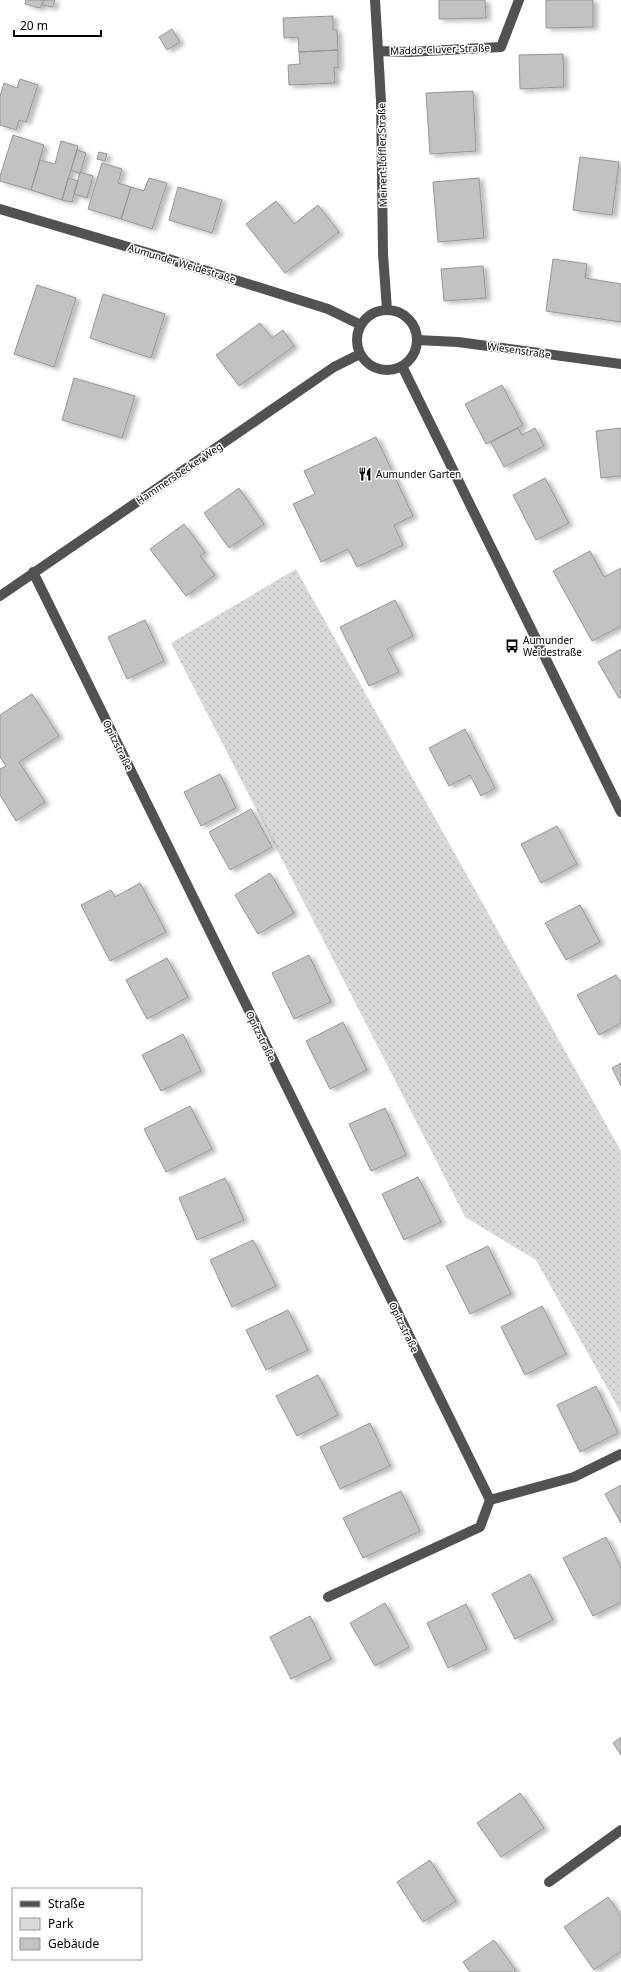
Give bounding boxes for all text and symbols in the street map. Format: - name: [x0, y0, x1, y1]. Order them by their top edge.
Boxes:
- scale bar: [14, 12, 101, 38]
- text: 20 m: [20, 17, 48, 34]
- street label: Maddo-Clüver-Straße: [390, 40, 491, 58]
- street label: Meinert-Löffler-Straße: [374, 102, 390, 207]
- street label: Aumunder Weidestraße: [126, 240, 238, 286]
- street label: Wiesenstraße: [486, 339, 552, 361]
- street label: Hammersbecker Weg: [133, 439, 225, 507]
- restaurant icon: Aumunder Garten: [357, 466, 373, 482]
- place label: Aumunder Garten: [376, 467, 461, 481]
- place label: Aumunder Weidestraße: [523, 633, 582, 659]
- bus stop icon: Aumunder Weidestraße: [504, 638, 520, 654]
- street label: Opitzstraße: [100, 717, 136, 773]
- street label: Opitzstraße: [243, 1008, 279, 1064]
- street label: Opitzstraße: [386, 1299, 422, 1355]
- legend: [12, 1888, 142, 1960]
- text: Straße: [48, 1895, 85, 1912]
- text: Park: [48, 1915, 74, 1932]
- text: Gebäude: [48, 1935, 99, 1952]

